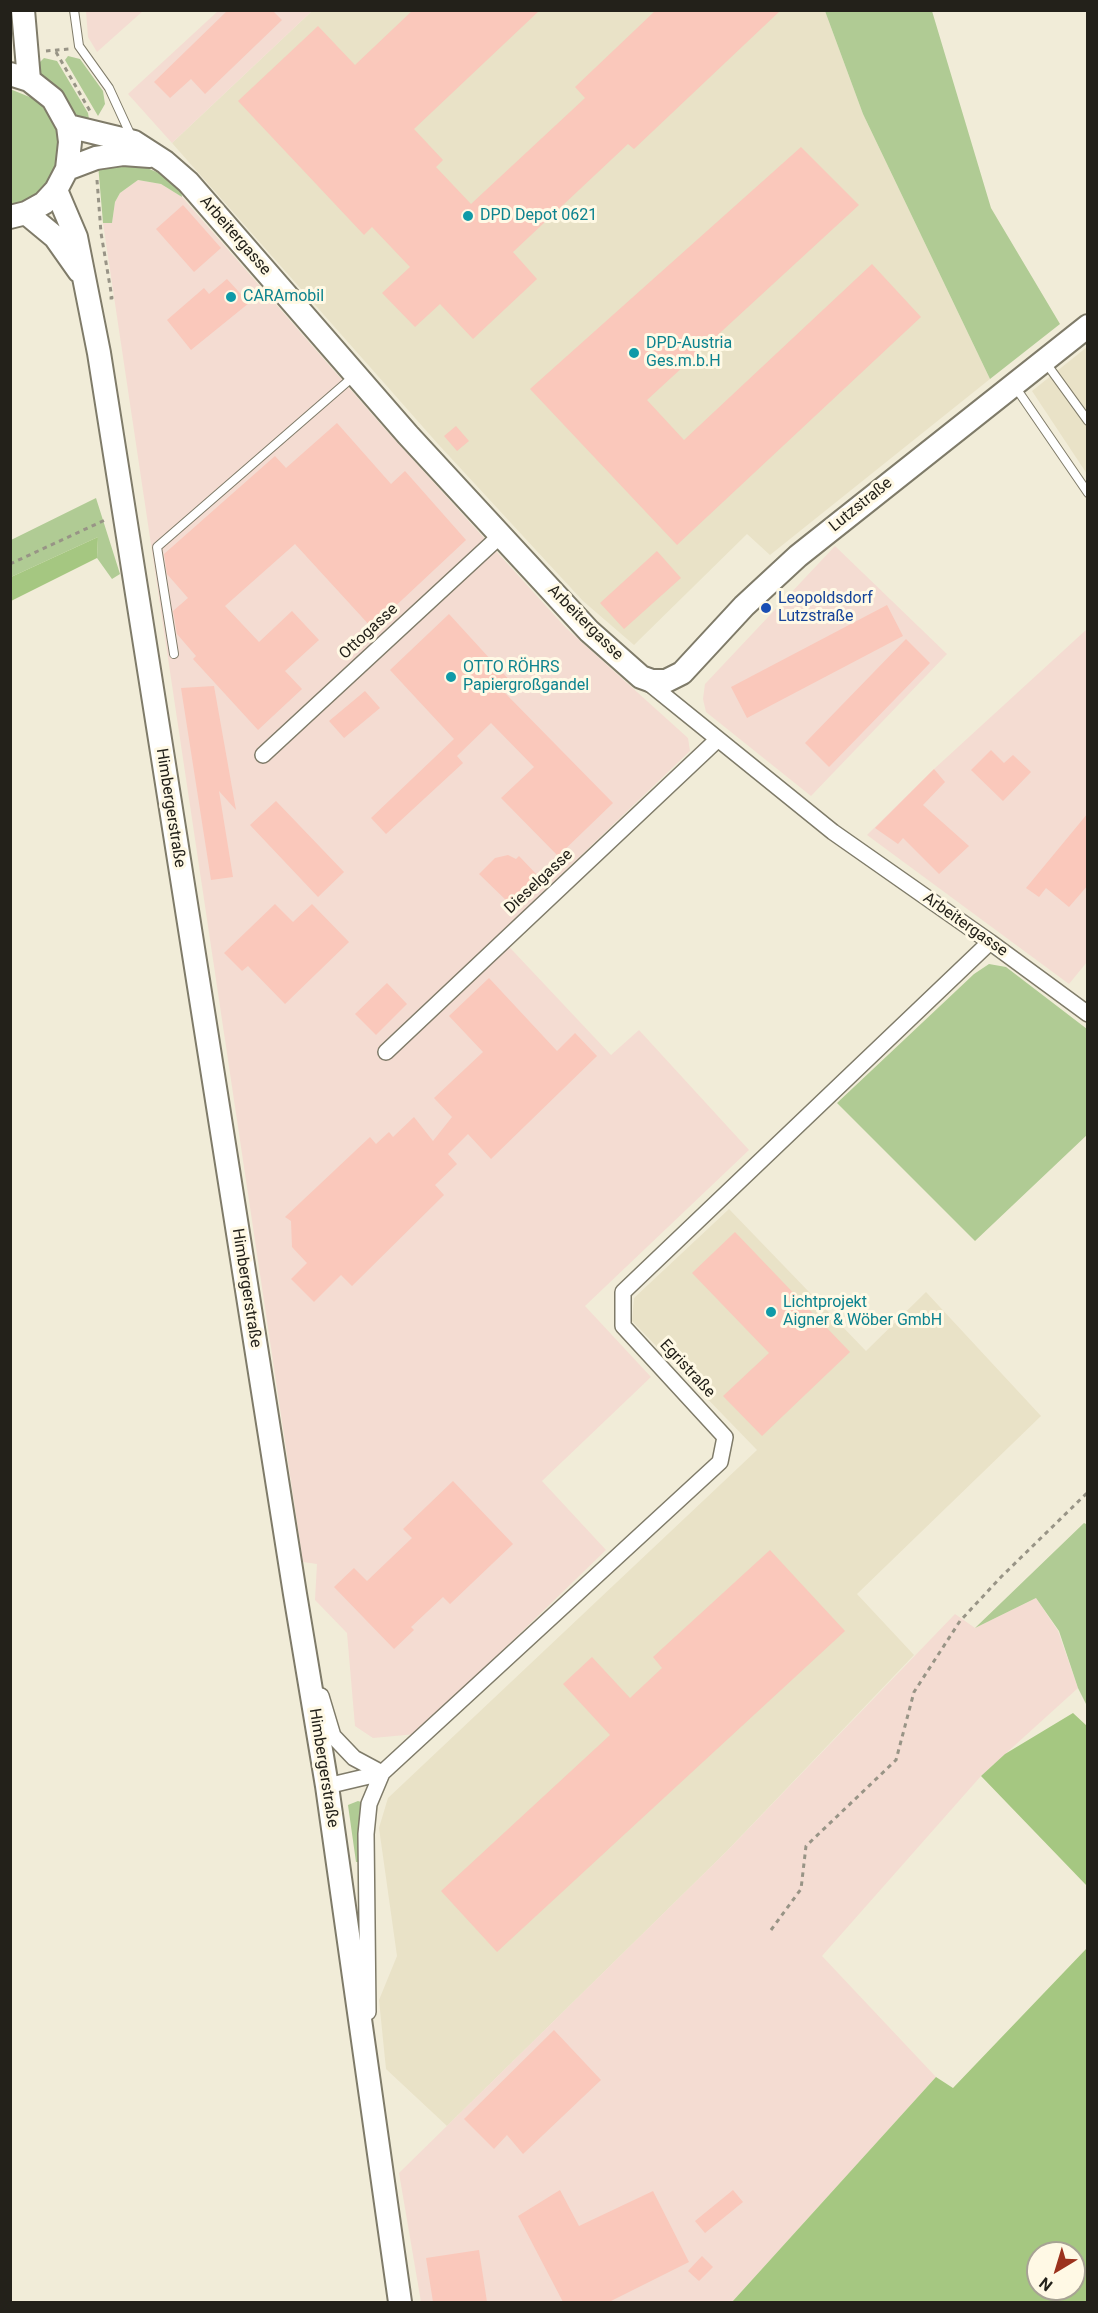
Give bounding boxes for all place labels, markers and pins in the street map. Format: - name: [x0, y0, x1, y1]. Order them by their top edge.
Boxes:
- place label: DPD Depot 0621: [480, 206, 597, 226]
- marker: DPD Depot 0621: [461, 209, 475, 223]
- place label: CARAmobil: [243, 287, 324, 307]
- marker: CARAmobil: [224, 290, 238, 304]
- place label: DPD-Austria Ges.m.b.H: [646, 334, 732, 372]
- marker: DPD-Austria Ges.m.b.H: [627, 346, 641, 360]
- place label: Leopoldsdorf Lutzstraße: [778, 589, 873, 627]
- marker: Leopoldsdorf Lutzstraße: [759, 601, 773, 615]
- place label: OTTO RÖHRS Papiergroßgandel: [463, 658, 589, 696]
- marker: OTTO RÖHRS Papiergroßgandel: [444, 670, 458, 684]
- place label: Lichtprojekt Aigner & Wöber GmbH: [783, 1293, 942, 1331]
- marker: Lichtprojekt Aigner & Wöber GmbH: [764, 1305, 778, 1319]

